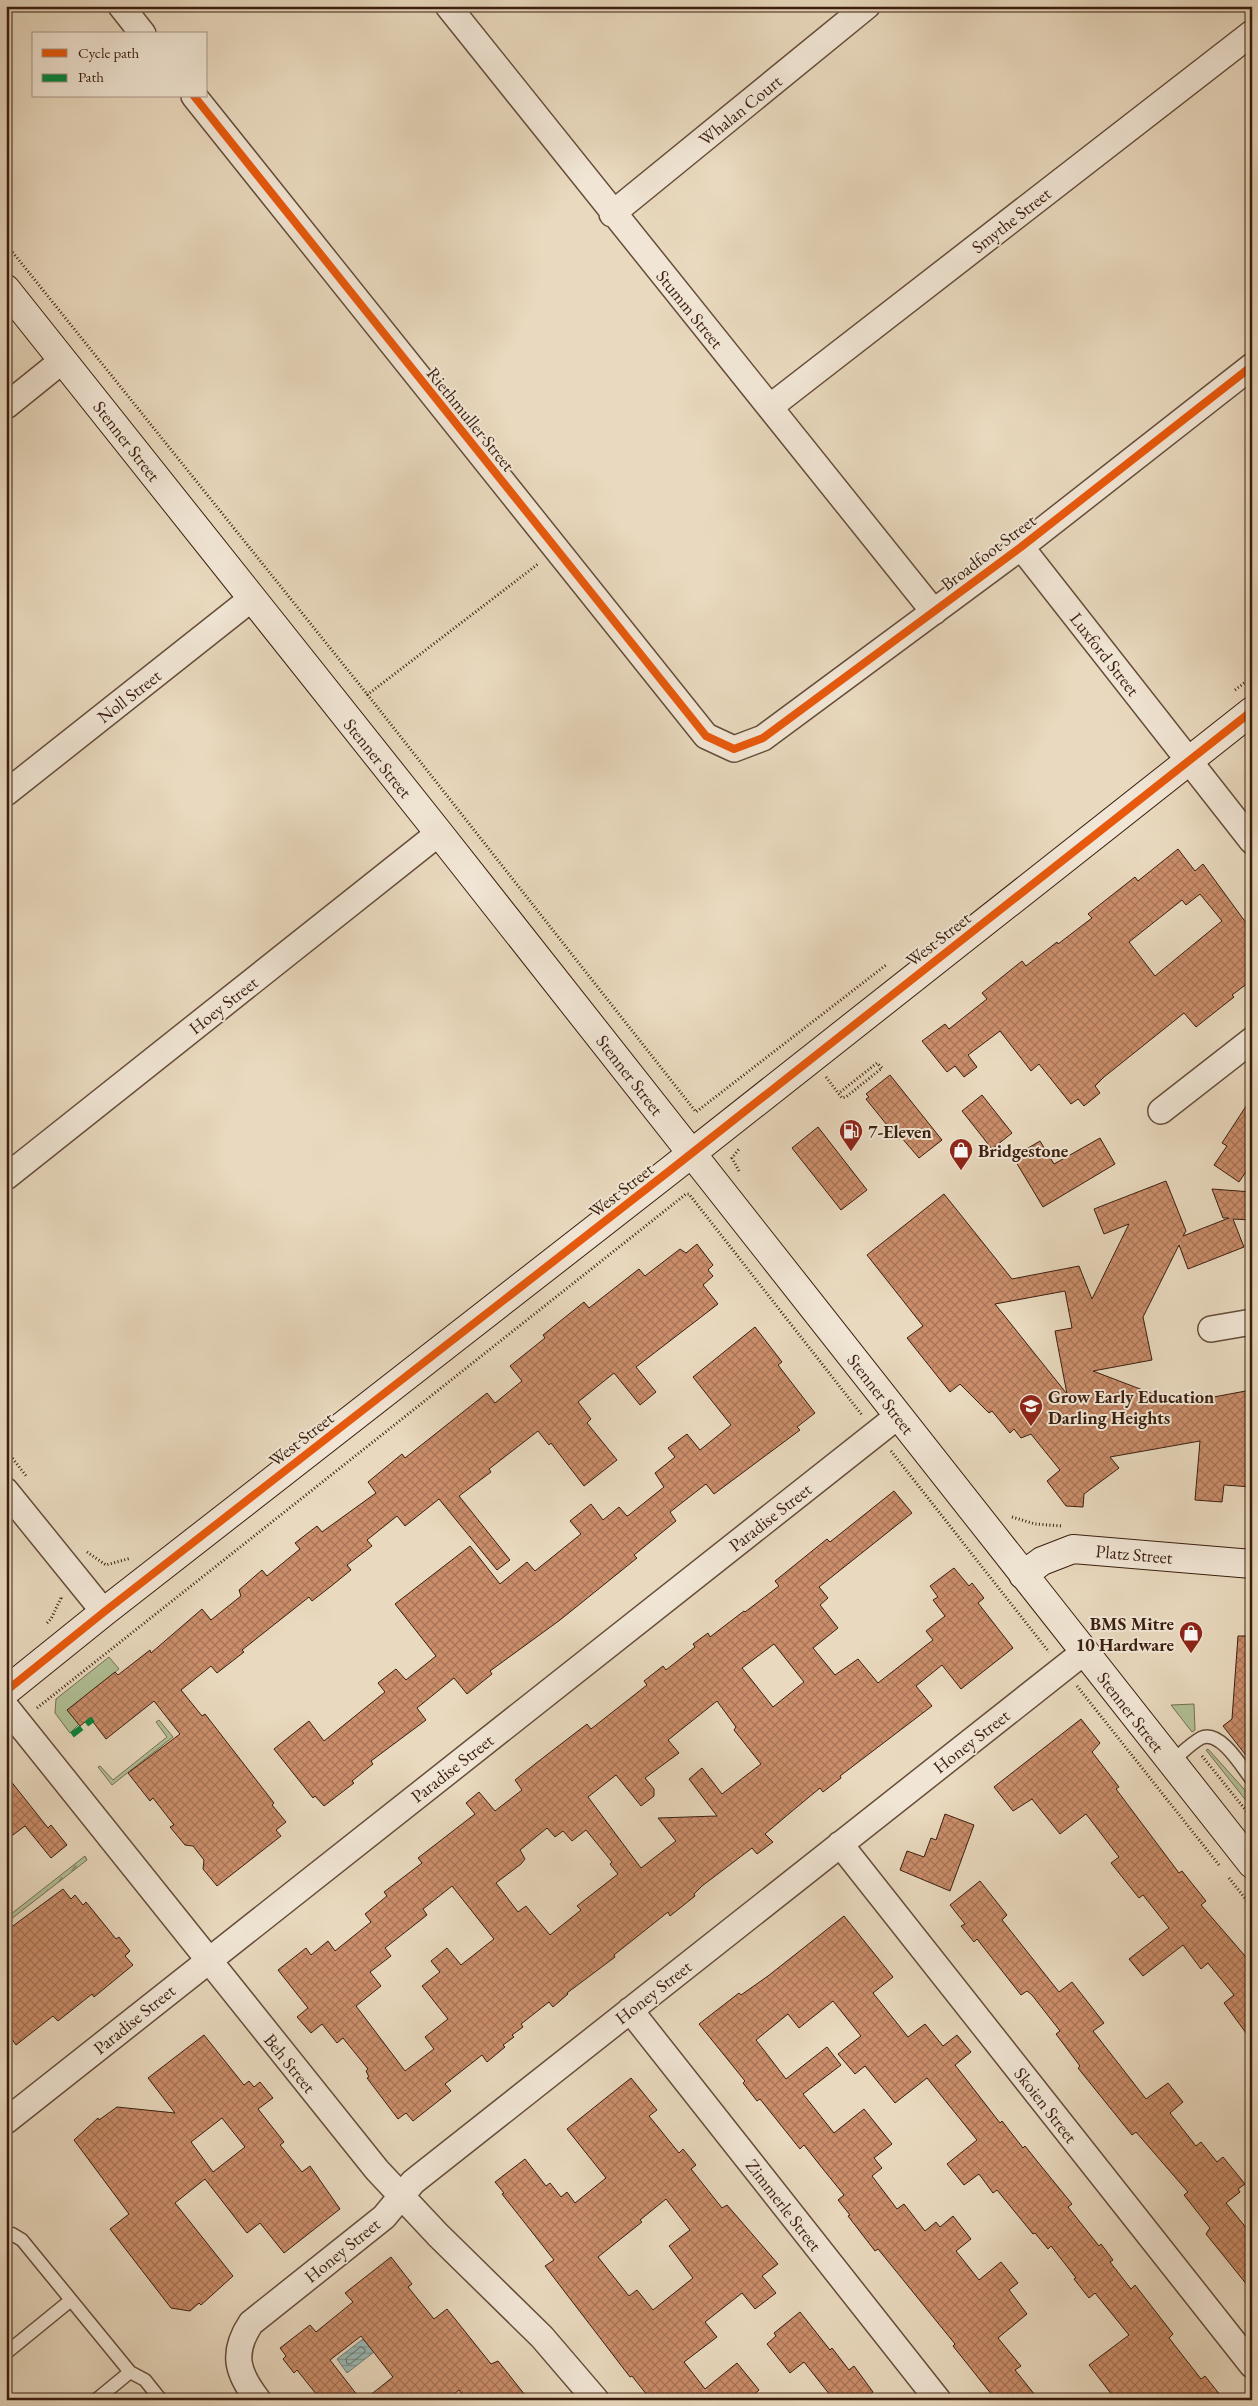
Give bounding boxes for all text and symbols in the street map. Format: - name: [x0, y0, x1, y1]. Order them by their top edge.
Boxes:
- legend: [32, 32, 208, 98]
- text: Cycle path: [78, 43, 140, 62]
- text: Path: [78, 67, 104, 86]
- street label: Whalan Court: [694, 69, 787, 151]
- street label: Smythe Street: [967, 182, 1056, 258]
- street label: Stumm Street: [651, 265, 729, 353]
- street label: Riethmuller Street: [422, 362, 520, 476]
- street label: Stenner Street: [88, 396, 166, 486]
- street label: Broadfoot Street: [936, 509, 1040, 595]
- street label: Luxford Street: [1065, 607, 1145, 701]
- street label: Noll Street: [92, 664, 166, 728]
- street label: Stenner Street: [339, 713, 417, 803]
- street label: West Street: [901, 906, 975, 972]
- street label: Hoey Street: [184, 971, 262, 1039]
- street label: Stenner Street: [591, 1030, 669, 1120]
- fuel station icon: 7-Eleven: [838, 1118, 864, 1152]
- place label: 7-Eleven: [868, 1120, 932, 1143]
- shop icon: Bridgestone: [948, 1137, 974, 1171]
- place label: Bridgestone: [978, 1139, 1069, 1162]
- street label: West Street: [584, 1157, 658, 1223]
- street label: Stenner Street: [842, 1349, 920, 1439]
- place label: Grow Early Education Darling Heights: [1048, 1385, 1214, 1429]
- school or university icon: Grow Early Education Darling Heights: [1018, 1393, 1044, 1427]
- street label: West Street: [264, 1406, 338, 1472]
- street label: Paradise Street: [724, 1477, 816, 1557]
- street label: Platz Street: [1095, 1539, 1174, 1569]
- place label: BMS Mitre 10 Hardware: [1076, 1612, 1174, 1656]
- shop icon: BMS Mitre 10 Hardware: [1178, 1620, 1204, 1654]
- street label: Stenner Street: [1092, 1667, 1170, 1757]
- street label: Honey Street: [928, 1704, 1014, 1778]
- street label: Paradise Street: [406, 1728, 498, 1808]
- street label: Honey Street: [610, 1955, 696, 2029]
- street label: Paradise Street: [88, 1979, 180, 2059]
- street label: Beh Street: [259, 2029, 321, 2098]
- street label: Skoien Street: [1009, 2063, 1083, 2148]
- street label: Zimmerle Street: [741, 2154, 827, 2256]
- street label: Honey Street: [299, 2212, 385, 2288]

